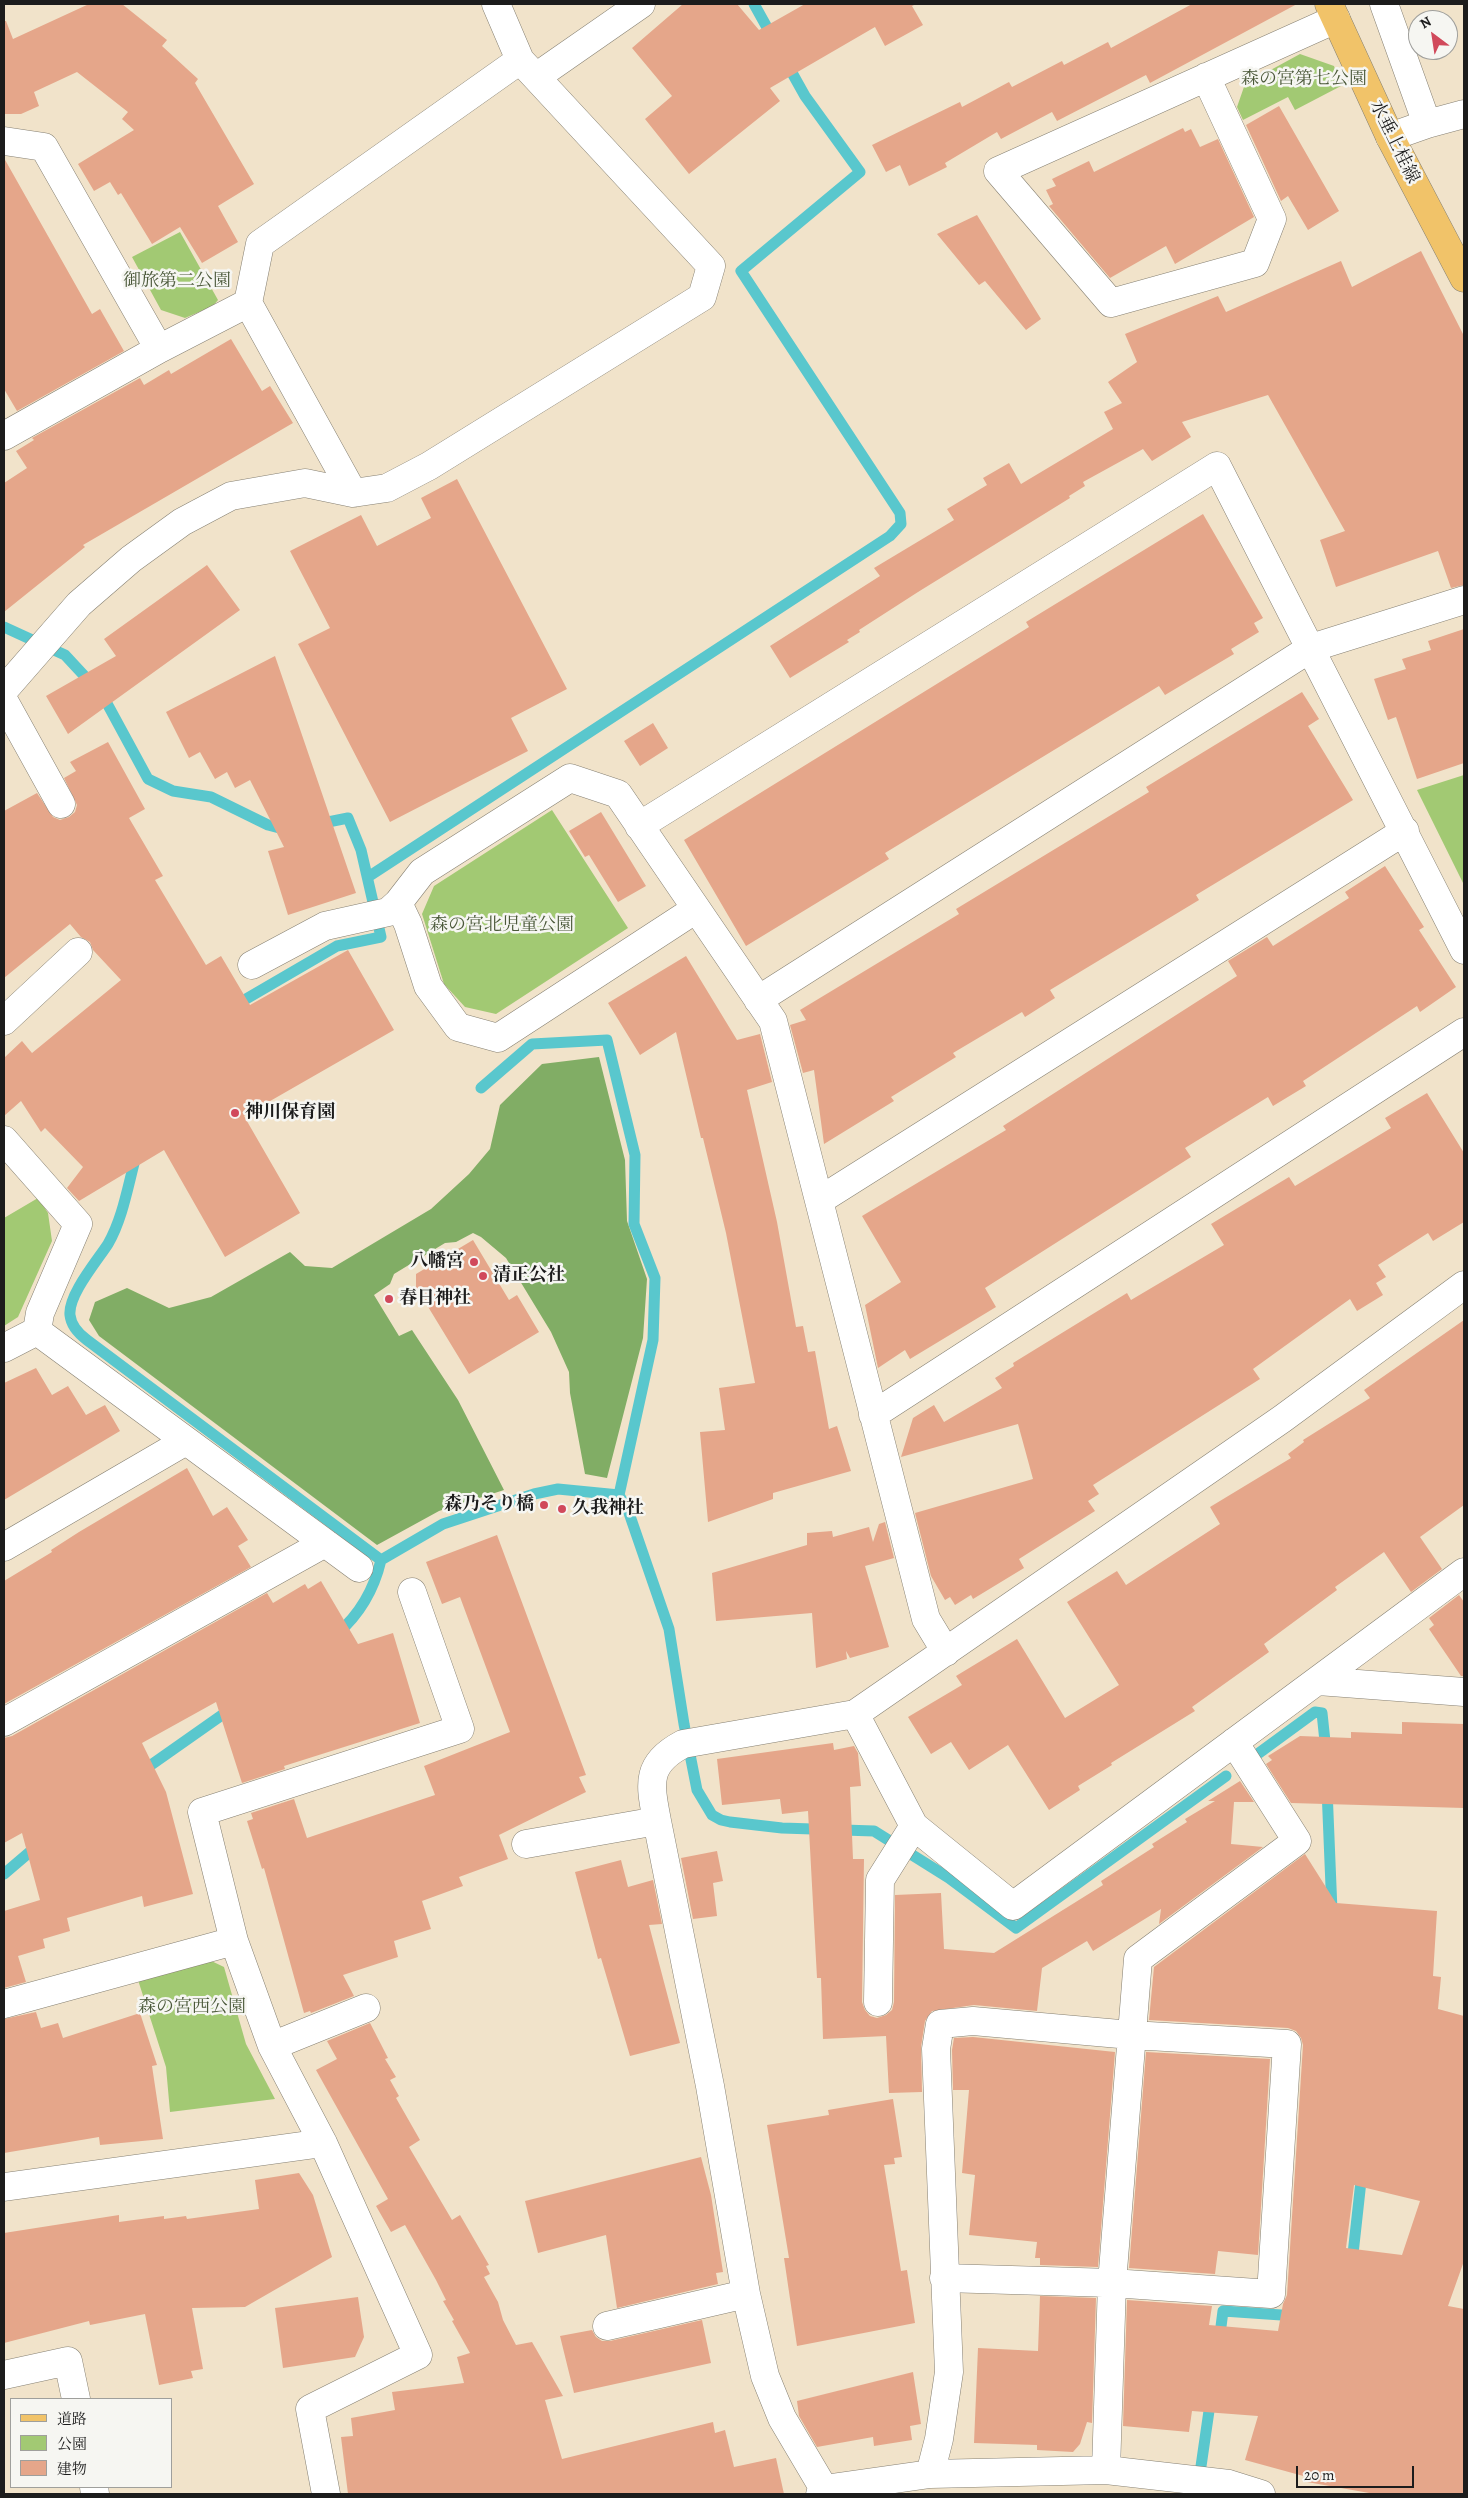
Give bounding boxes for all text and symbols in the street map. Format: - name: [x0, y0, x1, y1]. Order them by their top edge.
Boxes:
- north arrow: [1408, 10, 1458, 60]
- text: N: [1416, 12, 1435, 33]
- park label: 森の宮第七公園: [1241, 69, 1367, 91]
- street label: 水垂上桂線: [1365, 97, 1423, 187]
- park label: 御旅第二公園: [123, 271, 231, 293]
- park label: 森の宮北児童公園: [430, 915, 574, 937]
- place label: 神川保育園: [245, 1102, 335, 1124]
- marker: 神川保育園: [229, 1107, 241, 1119]
- place label: 八幡宮: [410, 1251, 464, 1273]
- marker: 八幡宮: [468, 1256, 480, 1268]
- place label: 清正公社: [493, 1265, 565, 1287]
- marker: 清正公社: [477, 1270, 489, 1282]
- place label: 春日神社: [399, 1288, 471, 1310]
- marker: 春日神社: [383, 1293, 395, 1305]
- place label: 森乃そり橋: [444, 1494, 534, 1516]
- place label: 久我神社: [572, 1498, 644, 1520]
- marker: 森乃そり橋: [538, 1499, 550, 1511]
- marker: 久我神社: [556, 1503, 568, 1515]
- park label: 森の宮西公園: [138, 1997, 246, 2019]
- legend: [10, 2398, 172, 2488]
- text: 道路: [57, 2409, 87, 2429]
- text: 公園: [57, 2434, 87, 2454]
- scale bar: [1298, 2456, 1416, 2488]
- text: 建物: [57, 2459, 87, 2479]
- text: 20 m: [1304, 2465, 1335, 2485]

